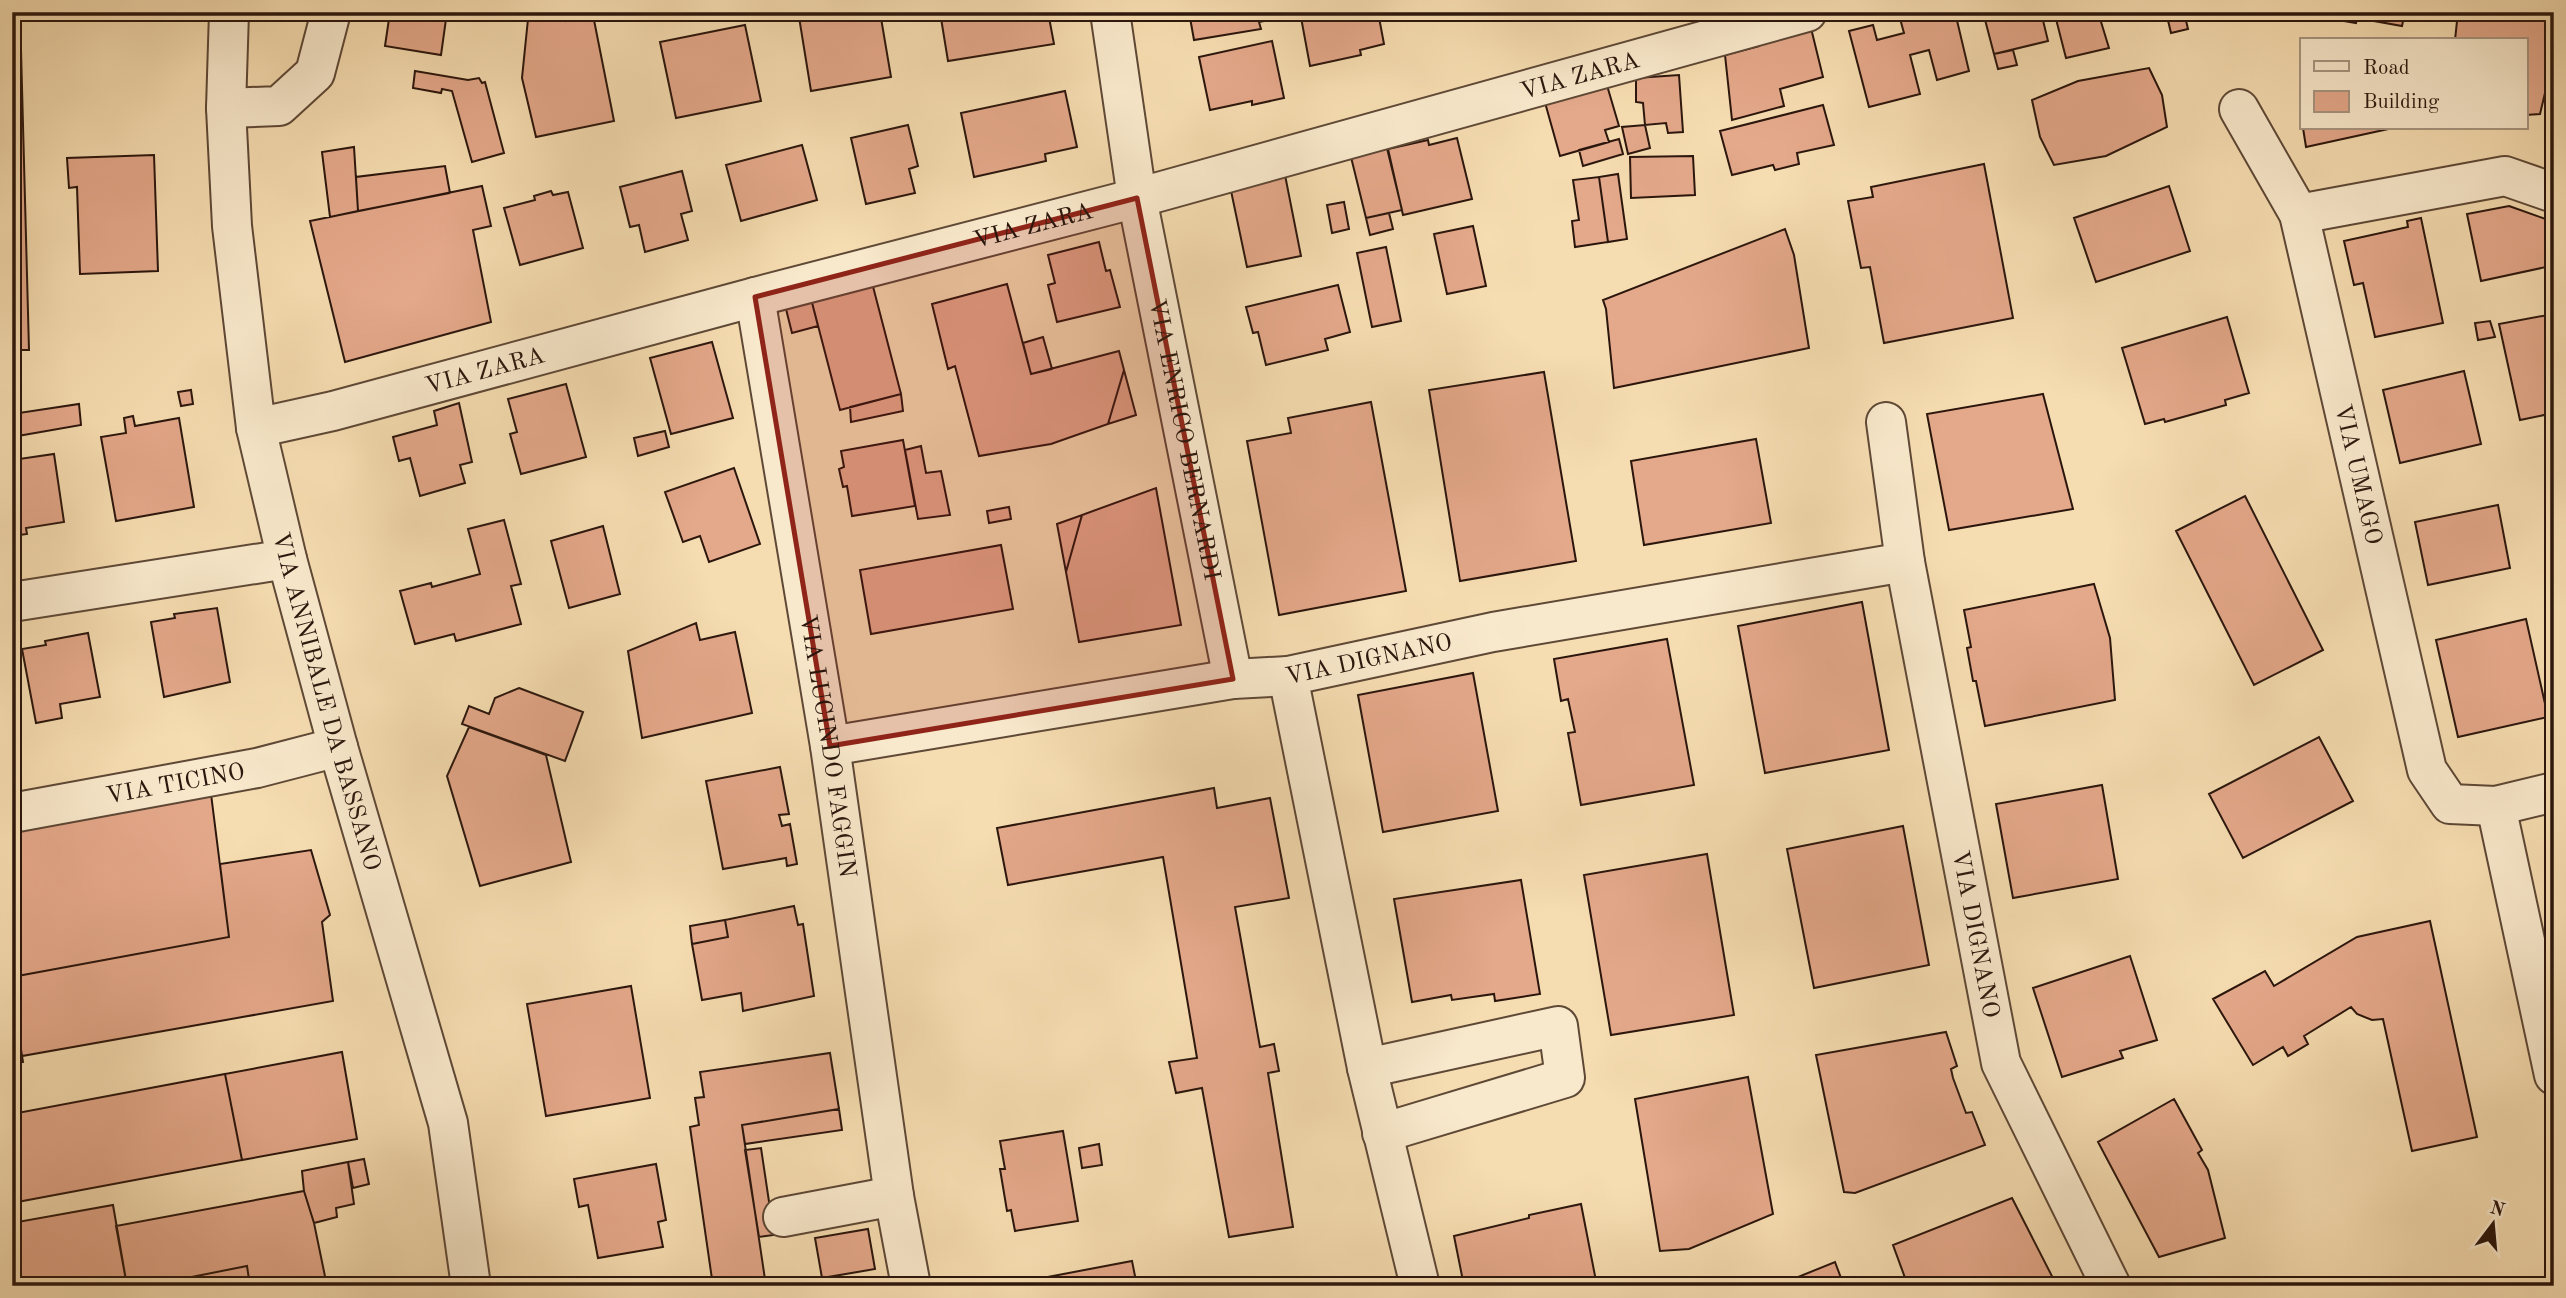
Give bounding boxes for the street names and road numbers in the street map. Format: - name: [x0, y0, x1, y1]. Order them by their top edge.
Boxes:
- street label: VIA ZARA: [1518, 49, 1642, 105]
- street label: VIA ZARA: [971, 200, 1096, 254]
- street label: VIA ENRICO BERNARDI: [1143, 297, 1223, 582]
- street label: VIA ZARA: [423, 344, 548, 400]
- street label: VIA UMAGO: [2329, 402, 2385, 547]
- street label: VIA ANNIBALE DA BASSANO: [267, 530, 384, 874]
- street label: VIA LUCINDO FAGGIN: [794, 613, 859, 879]
- street label: VIA DIGNANO: [1283, 631, 1455, 690]
- street label: VIA TICINO: [104, 760, 247, 809]
- street label: VIA DIGNANO: [1947, 849, 2002, 1020]

